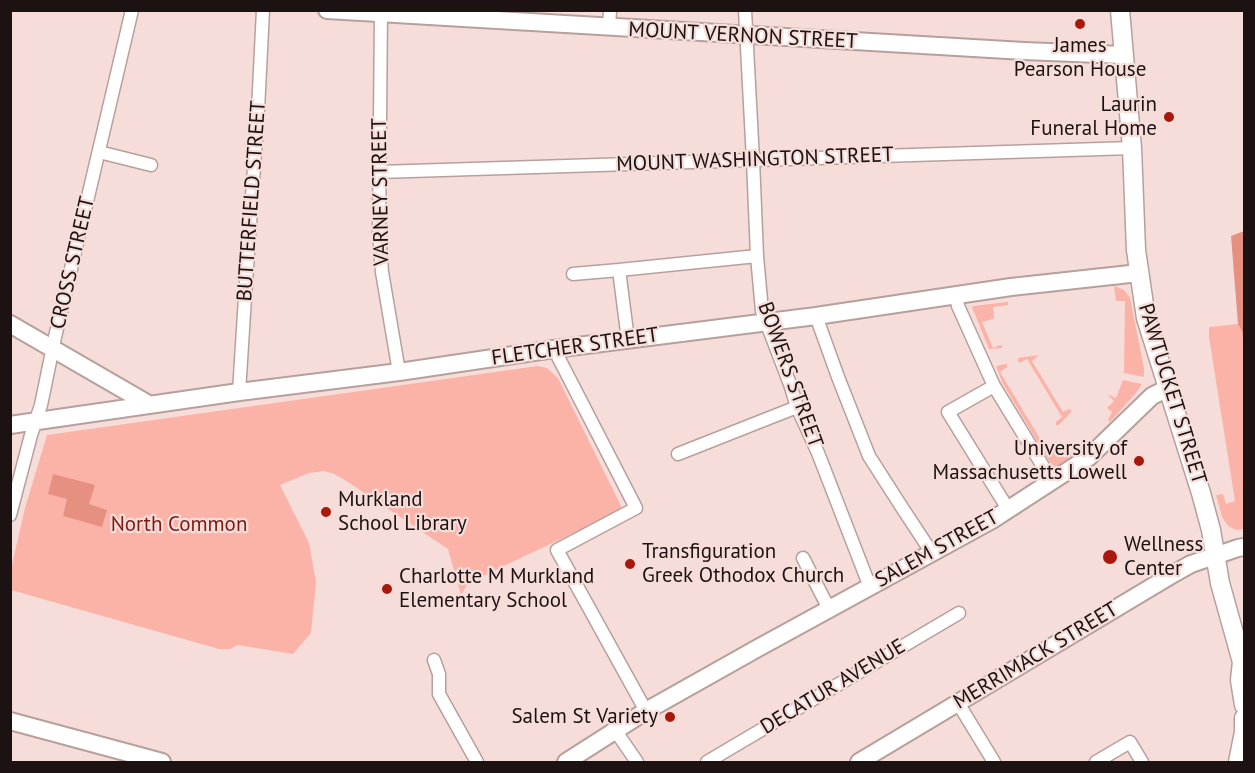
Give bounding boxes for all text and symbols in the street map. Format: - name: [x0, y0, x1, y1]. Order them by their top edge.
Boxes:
- street label: MOUNT VERNON STREET: [628, 17, 858, 55]
- marker: James Pearson House: [1073, 17, 1087, 31]
- place label: James Pearson House: [1014, 33, 1146, 83]
- place label: Laurin Funeral Home: [1030, 92, 1157, 142]
- street label: BUTTERFIELD STREET: [232, 100, 272, 302]
- marker: Laurin Funeral Home: [1162, 110, 1176, 124]
- street label: VARNEY STREET: [367, 118, 395, 266]
- street label: MOUNT WASHINGTON STREET: [616, 143, 894, 177]
- street label: CROSS STREET: [46, 194, 100, 332]
- street label: BOWERS STREET: [752, 299, 828, 451]
- street label: PAWTUCKET STREET: [1133, 301, 1211, 487]
- street label: FLETCHER STREET: [490, 323, 660, 371]
- place label: University of Massachusetts Lowell: [933, 436, 1127, 486]
- marker: University of Massachusetts Lowell: [1132, 454, 1146, 468]
- place label: Murkland School Library: [338, 487, 467, 537]
- marker: Murkland School Library: [319, 505, 333, 519]
- street label: SALEM STREET: [871, 505, 1003, 593]
- park label: North Common: [111, 512, 247, 538]
- place label: Wellness Center: [1124, 532, 1203, 582]
- place label: Transfiguration Greek Othodox Church: [642, 539, 844, 589]
- marker: Wellness Center: [1101, 548, 1119, 566]
- marker: Transfiguration Greek Othodox Church: [623, 557, 637, 571]
- place label: Charlotte M Murkland Elementary School: [399, 564, 594, 614]
- marker: Charlotte M Murkland Elementary School: [380, 582, 394, 596]
- street label: MERRIMACK STREET: [949, 597, 1123, 715]
- street label: DECATUR AVENUE: [756, 634, 910, 740]
- place label: Salem St Variety: [511, 704, 658, 730]
- marker: Salem St Variety: [663, 710, 677, 724]

